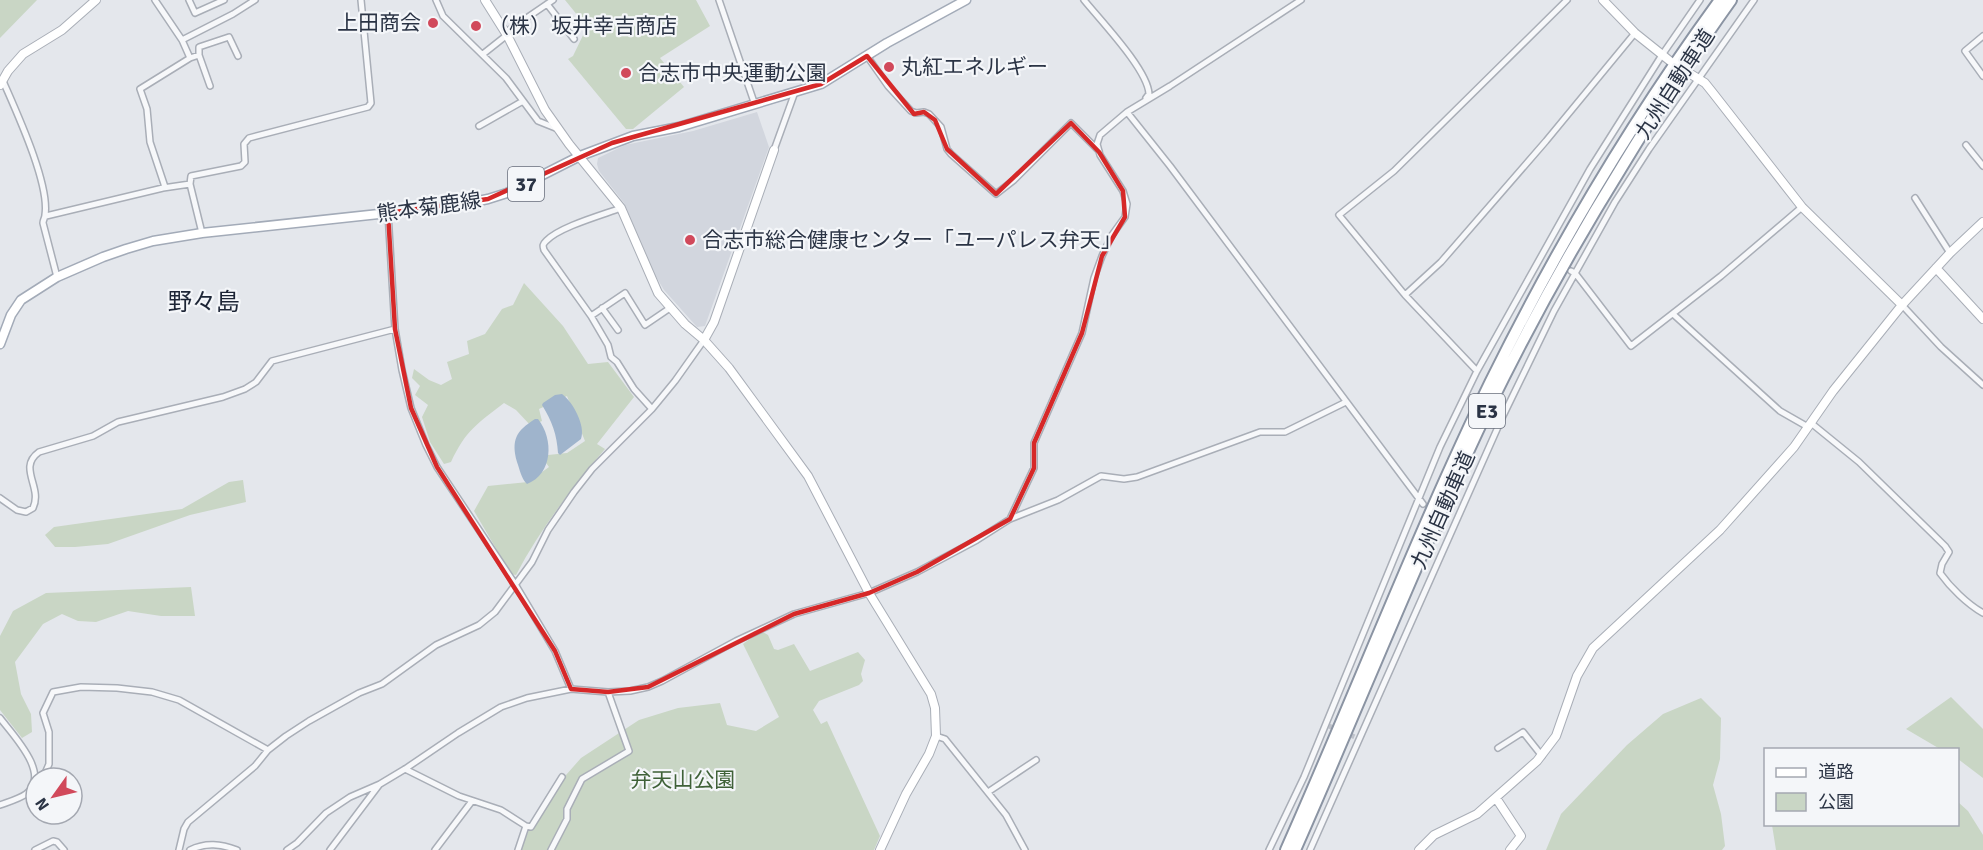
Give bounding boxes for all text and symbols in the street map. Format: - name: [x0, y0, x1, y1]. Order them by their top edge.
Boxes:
- place label: 上田商会: [337, 10, 421, 36]
- place label: （株）坂井幸吉商店: [488, 13, 677, 39]
- marker: 上田商会: [426, 16, 440, 30]
- marker: （株）坂井幸吉商店: [469, 19, 483, 33]
- street label: 九州自動車道: [1630, 24, 1720, 144]
- place label: 丸紅エネルギー: [901, 54, 1048, 80]
- place label: 合志市中央運動公園: [638, 60, 827, 86]
- marker: 丸紅エネルギー: [882, 60, 896, 74]
- marker: 合志市中央運動公園: [619, 66, 633, 80]
- road number: 37: [508, 167, 544, 201]
- street label: 熊本菊鹿線: [375, 187, 483, 227]
- place label: 合志市総合健康センター「ユーパレス弁天」: [702, 227, 1122, 253]
- marker: 合志市総合健康センター「ユーパレス弁天」: [683, 233, 697, 247]
- district label: 野々島: [168, 287, 240, 317]
- road number: E3: [1469, 394, 1505, 428]
- street label: 九州自動車道: [1405, 447, 1481, 573]
- legend: [1764, 748, 1959, 826]
- text: 道路: [1818, 761, 1854, 783]
- north arrow: [24, 766, 84, 826]
- park label: 弁天山公園: [631, 767, 736, 793]
- text: 公園: [1818, 791, 1854, 813]
- text: N: [31, 794, 54, 814]

